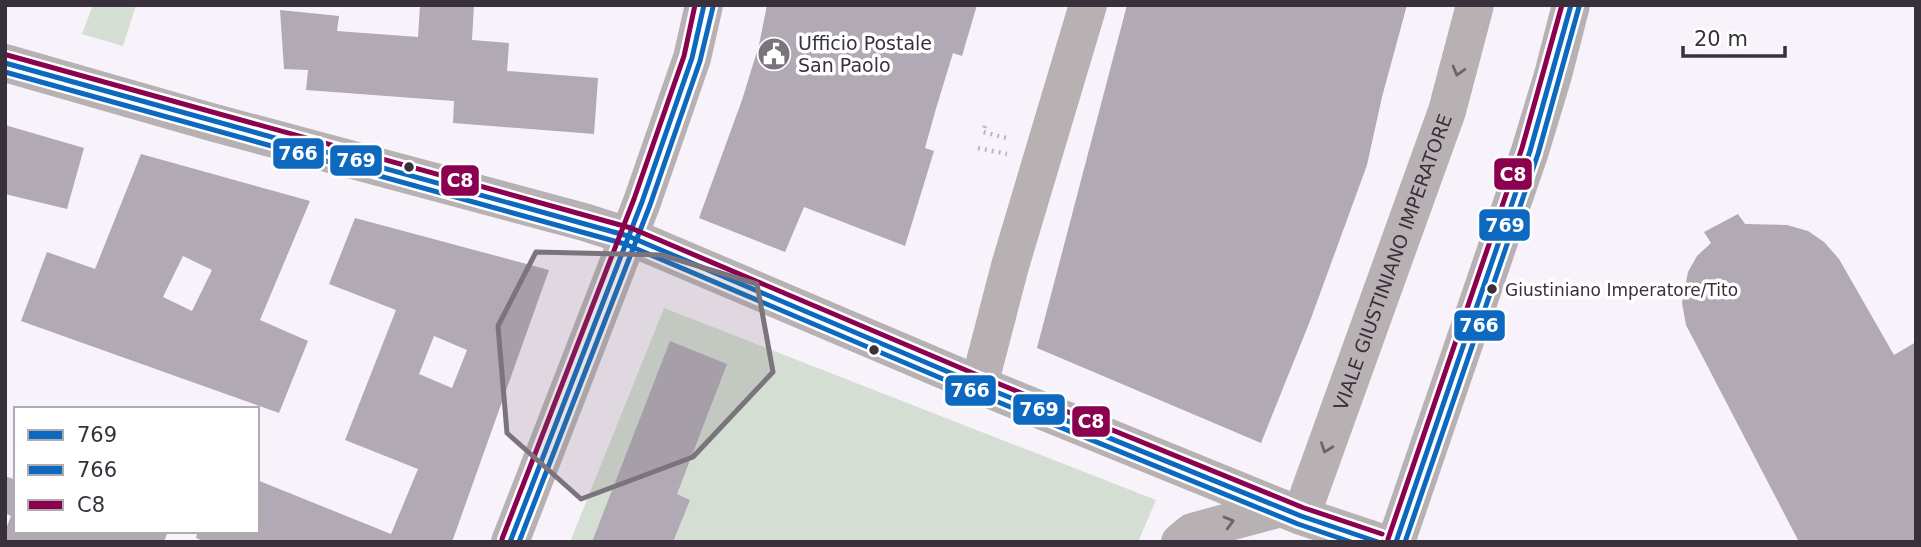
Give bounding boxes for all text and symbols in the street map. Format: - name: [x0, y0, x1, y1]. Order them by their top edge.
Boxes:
- scale bar: [1683, 14, 1784, 58]
- text: 20 m: [1694, 27, 1748, 51]
- place label: Ufficio Postale San Paolo: [798, 32, 932, 76]
- public building icon: Ufficio Postale San Paolo: [755, 35, 793, 73]
- one-way arrow: [1452, 65, 1467, 77]
- street label: VIALE GIUSTINIANO IMPERATORE: [1329, 111, 1456, 413]
- line badge: 766: [272, 137, 325, 170]
- text: 766: [278, 142, 318, 164]
- line badge: 769: [329, 144, 383, 177]
- text: 769: [336, 149, 376, 171]
- line badge: C8: [1493, 157, 1533, 191]
- unlabelled marker: [402, 160, 416, 174]
- text: C8: [1499, 163, 1527, 185]
- line badge: C8: [440, 164, 480, 197]
- text: C8: [446, 169, 474, 191]
- line badge: 769: [1478, 208, 1531, 242]
- text: 769: [1485, 214, 1525, 236]
- place label: Giustiniano Imperatore/Tito: [1505, 280, 1738, 300]
- marker: Giustiniano Imperatore/Tito: [1485, 282, 1499, 296]
- line badge: 766: [1453, 309, 1506, 342]
- text: 766: [1459, 314, 1499, 336]
- unlabelled marker: [867, 343, 881, 357]
- line badge: 766: [944, 374, 997, 407]
- text: 766: [950, 379, 990, 401]
- line badge: 769: [1012, 393, 1066, 426]
- text: 769: [1019, 398, 1059, 420]
- line badge: C8: [1071, 405, 1111, 438]
- legend: [14, 407, 259, 533]
- text: C8: [1077, 410, 1105, 432]
- text: 769: [77, 423, 117, 447]
- one-way arrow: [1321, 441, 1335, 453]
- text: 766: [77, 458, 117, 482]
- text: C8: [77, 493, 105, 517]
- one-way arrow: [1223, 516, 1235, 530]

